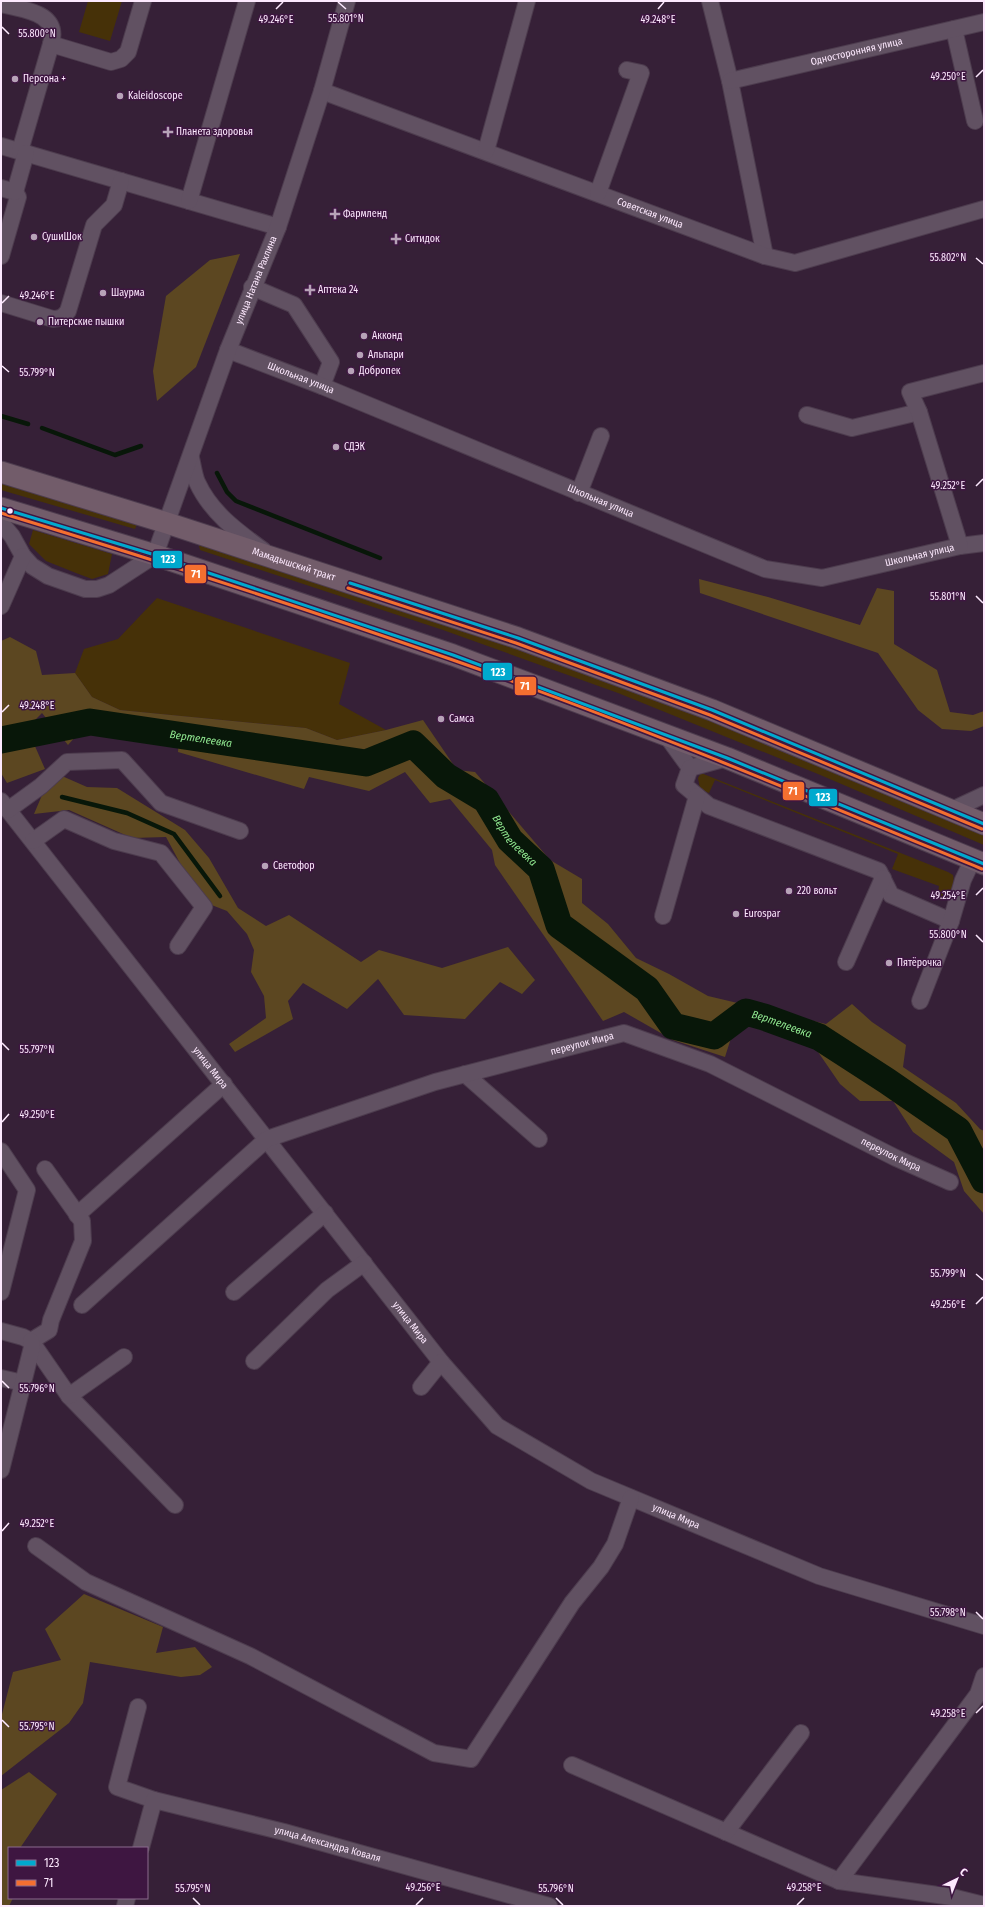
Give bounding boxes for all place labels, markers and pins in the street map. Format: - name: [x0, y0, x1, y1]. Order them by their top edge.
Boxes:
- place label: Персона +: [23, 73, 66, 85]
- marker: Персона +: [10, 74, 20, 84]
- place label: Kaleidoscope: [128, 90, 183, 102]
- marker: Kaleidoscope: [115, 91, 125, 101]
- place label: Планета здоровья: [176, 126, 253, 138]
- marker: Планета здоровья: [163, 127, 173, 137]
- place label: Фармленд: [343, 208, 387, 220]
- marker: Фармленд: [330, 209, 340, 219]
- place label: СушиШок: [42, 231, 82, 243]
- marker: СушиШок: [29, 232, 39, 242]
- marker: Ситидок: [390, 233, 402, 245]
- place label: Ситидок: [405, 233, 440, 245]
- place label: Аптека 24: [318, 284, 358, 296]
- marker: Аптека 24: [305, 285, 315, 295]
- place label: Шаурма: [111, 287, 145, 299]
- marker: Шаурма: [98, 288, 108, 298]
- place label: Питерские пышки: [48, 316, 124, 328]
- marker: Питерские пышки: [35, 317, 45, 327]
- place label: Акконд: [372, 330, 402, 342]
- marker: Акконд: [359, 331, 369, 341]
- place label: Альпари: [368, 349, 404, 361]
- marker: Альпари: [355, 350, 365, 360]
- place label: Добропек: [358, 365, 401, 377]
- marker: Добропек: [346, 366, 356, 376]
- place label: СДЭК: [344, 441, 365, 453]
- marker: СДЭК: [331, 442, 341, 452]
- unlabelled marker: [5, 506, 15, 516]
- place label: Самса: [449, 713, 474, 725]
- marker: Самса: [436, 714, 446, 724]
- place label: Светофор: [273, 860, 315, 872]
- marker: Светофор: [260, 861, 270, 871]
- place label: 220 вольт: [797, 885, 838, 897]
- marker: 220 вольт: [784, 886, 794, 896]
- place label: Eurospar: [744, 908, 781, 920]
- marker: Eurospar: [731, 909, 741, 919]
- place label: Пятёрочка: [897, 957, 942, 969]
- marker: Пятёрочка: [884, 958, 894, 968]

